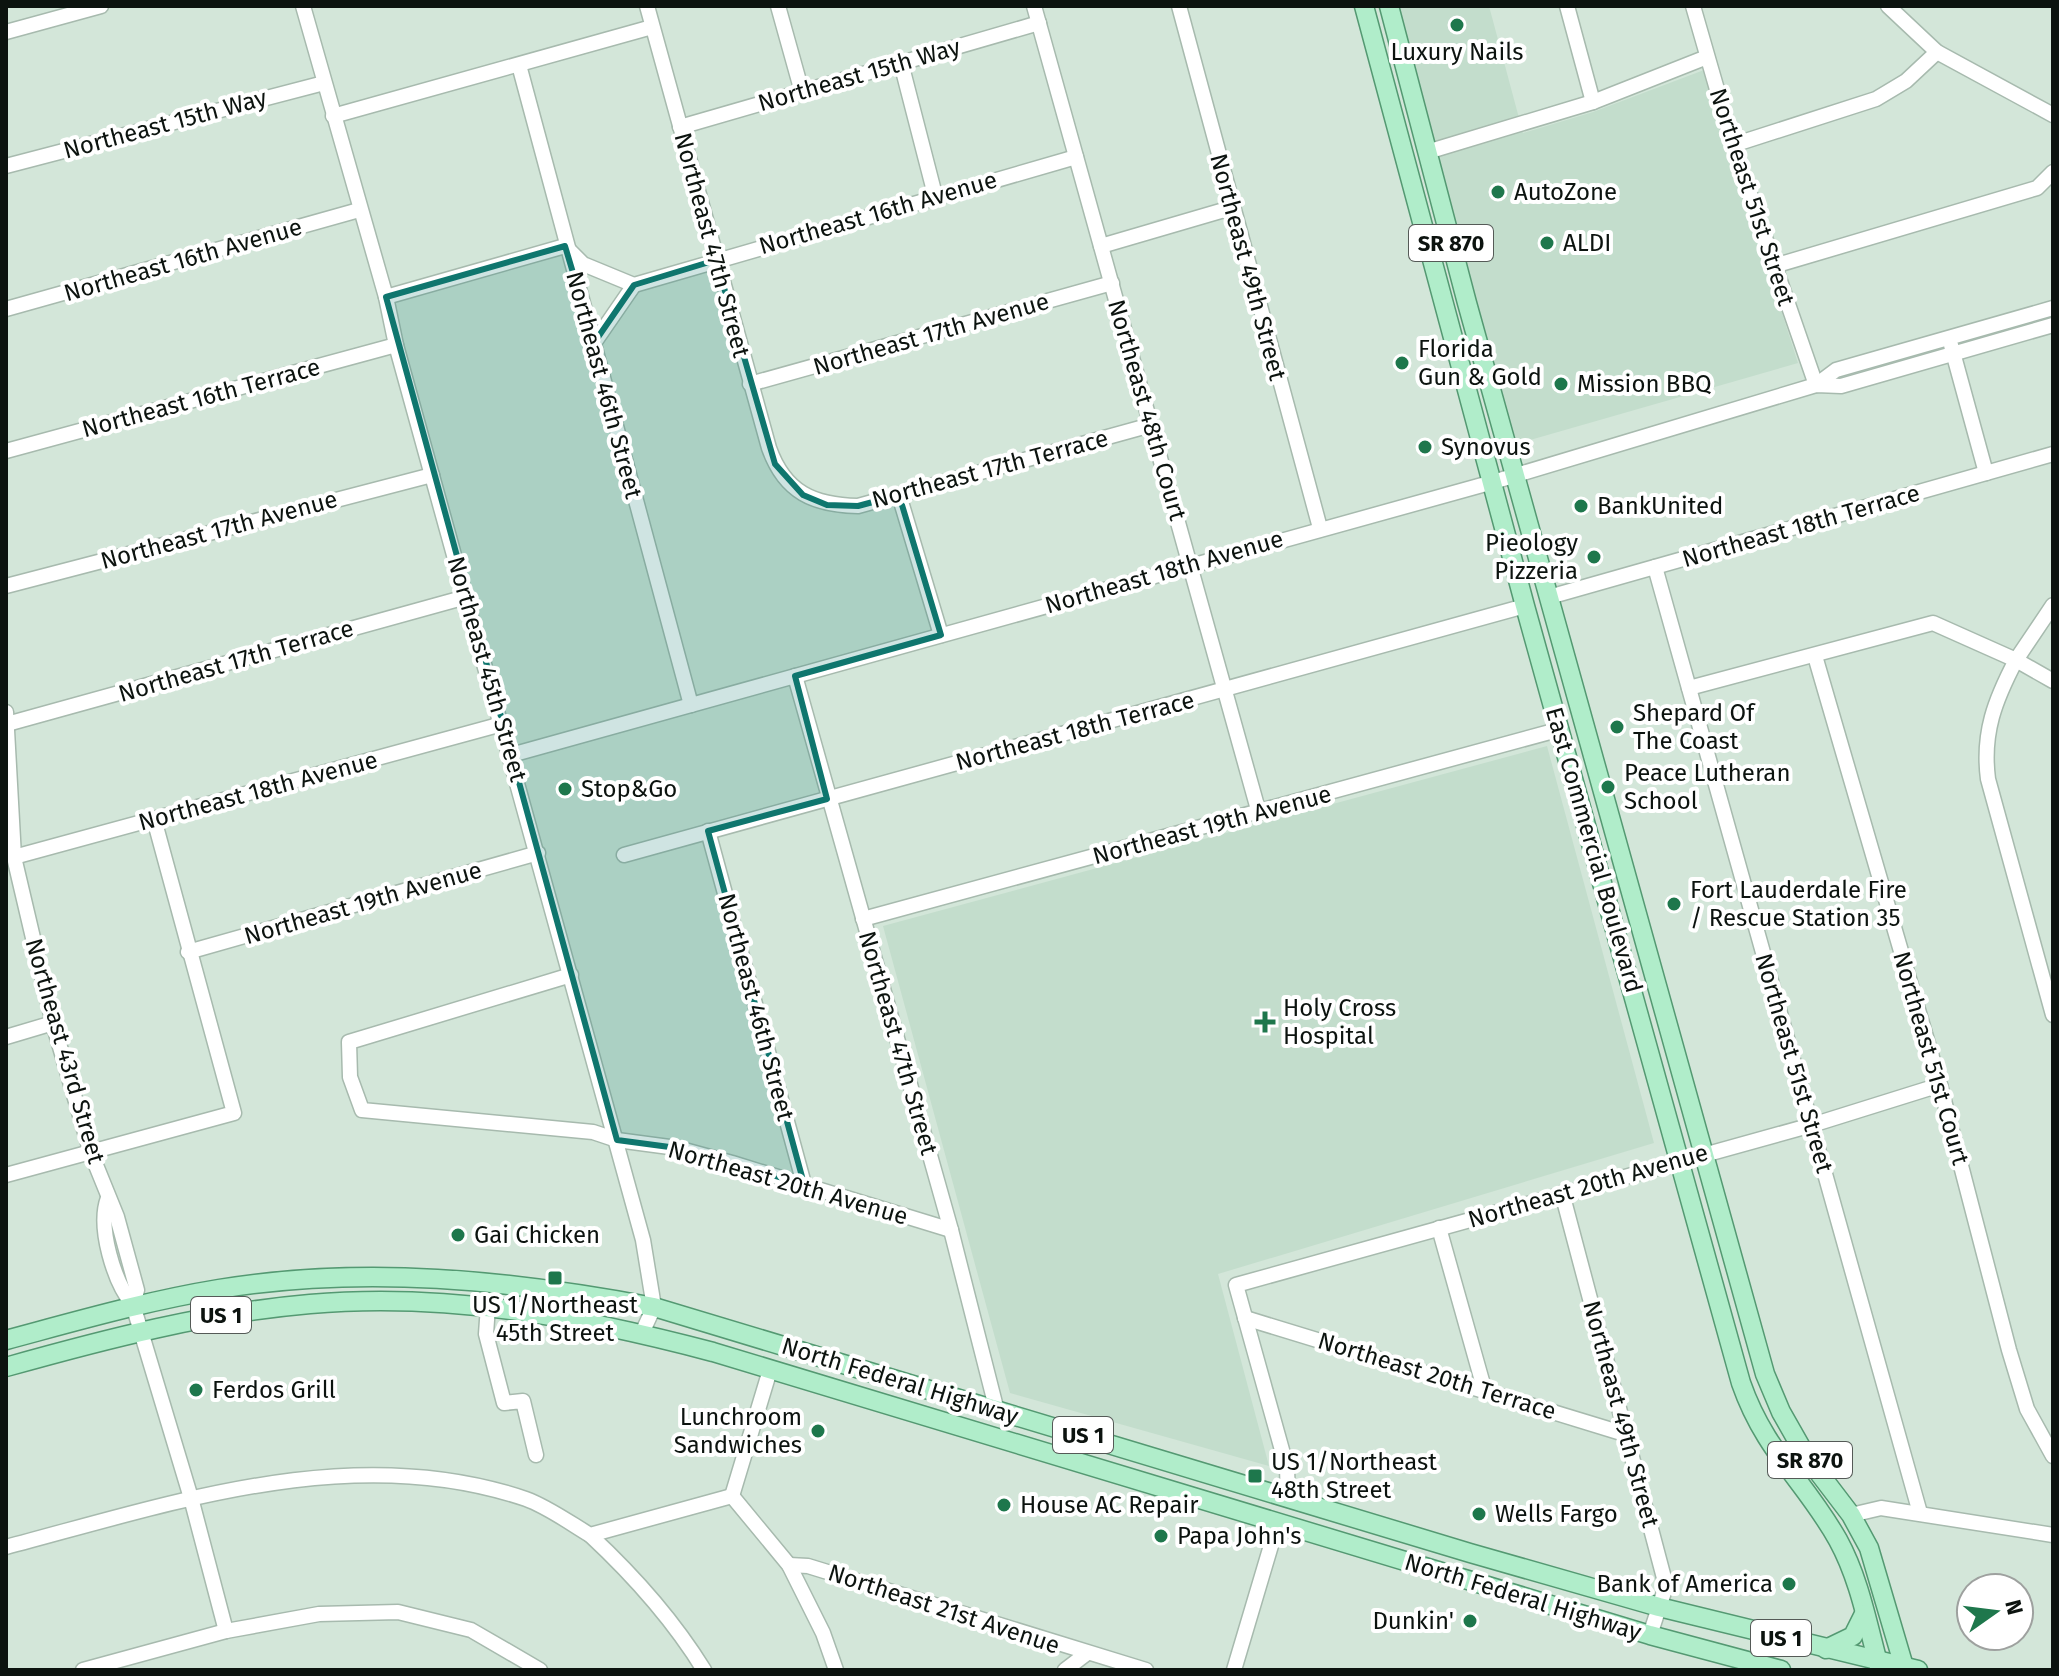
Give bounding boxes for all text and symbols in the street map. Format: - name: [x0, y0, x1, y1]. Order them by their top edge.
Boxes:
- marker: Luxury Nails: [1448, 16, 1466, 34]
- street label: Northeast 15th Way: [755, 33, 964, 117]
- place label: Luxury Nails: [1391, 38, 1523, 66]
- street label: Northeast 15th Way: [60, 83, 270, 165]
- street label: Northeast 51st Street: [1704, 85, 1800, 310]
- street label: Northeast 47th Street: [669, 130, 756, 361]
- street label: Northeast 49th Street: [1204, 151, 1292, 384]
- street label: Northeast 16th Avenue: [756, 166, 1000, 260]
- place label: AutoZone: [1514, 178, 1617, 206]
- marker: AutoZone: [1489, 183, 1507, 201]
- street label: Northeast 16th Avenue: [61, 213, 305, 307]
- road number: SR 870: [1409, 225, 1493, 261]
- place label: ALDI: [1563, 229, 1611, 257]
- marker: ALDI: [1538, 234, 1556, 252]
- street label: Northeast 46th Street: [560, 268, 648, 502]
- street label: Northeast 17th Avenue: [810, 287, 1052, 381]
- street label: Northeast 48th Court: [1102, 296, 1192, 524]
- place label: Florida Gun & Gold: [1418, 335, 1542, 391]
- street label: Northeast 16th Terrace: [79, 353, 323, 443]
- marker: Florida Gun & Gold: [1393, 354, 1411, 372]
- place label: Mission BBQ: [1577, 370, 1712, 398]
- marker: Mission BBQ: [1552, 375, 1570, 393]
- street label: Northeast 17th Terrace: [869, 424, 1111, 514]
- place label: Synovus: [1441, 433, 1531, 461]
- marker: Synovus: [1416, 438, 1434, 456]
- street label: Northeast 18th Terrace: [1679, 479, 1923, 573]
- street label: Northeast 17th Avenue: [97, 485, 341, 575]
- place label: BankUnited: [1597, 492, 1723, 520]
- marker: BankUnited: [1572, 497, 1590, 515]
- street label: Northeast 18th Avenue: [1042, 525, 1286, 619]
- place label: Pieology Pizzeria: [1485, 529, 1578, 585]
- marker: Pieology Pizzeria: [1585, 548, 1603, 566]
- street label: Northeast 45th Street: [441, 553, 533, 785]
- street label: Northeast 17th Terrace: [115, 614, 357, 708]
- street label: Northeast 18th Terrace: [953, 686, 1197, 776]
- place label: Shepard Of The Coast: [1633, 699, 1756, 755]
- street label: East Commercial Boulevard: [1540, 704, 1648, 996]
- marker: Shepard Of The Coast: [1608, 718, 1626, 736]
- street label: Northeast 18th Avenue: [135, 746, 381, 836]
- place label: Peace Lutheran School: [1624, 759, 1790, 815]
- place label: Stop&Go: [581, 775, 677, 803]
- marker: Peace Lutheran School: [1599, 778, 1617, 796]
- marker: Stop&Go: [556, 780, 574, 798]
- street label: Northeast 19th Avenue: [1090, 780, 1334, 870]
- street label: Northeast 19th Avenue: [241, 856, 485, 950]
- place label: Fort Lauderdale Fire / Rescue Station 35: [1690, 876, 1907, 932]
- street label: Northeast 46th Street: [712, 890, 800, 1124]
- marker: Fort Lauderdale Fire / Rescue Station 35: [1665, 895, 1683, 913]
- street label: Northeast 47th Street: [853, 928, 943, 1158]
- street label: Northeast 43rd Street: [19, 935, 111, 1167]
- street label: Northeast 51st Court: [1887, 948, 1975, 1168]
- street label: Northeast 51st Street: [1749, 950, 1839, 1176]
- place label: Holy Cross Hospital: [1283, 994, 1396, 1050]
- marker: Holy Cross Hospital: [1254, 1011, 1276, 1033]
- street label: Northeast 20th Avenue: [665, 1135, 911, 1231]
- street label: Northeast 20th Avenue: [1465, 1138, 1711, 1234]
- place label: Gai Chicken: [474, 1221, 600, 1249]
- marker: Gai Chicken: [449, 1226, 467, 1244]
- marker: US 1/Northeast 45th Street: [546, 1269, 564, 1287]
- place label: US 1/Northeast 45th Street: [472, 1291, 638, 1347]
- road number: US 1: [191, 1297, 251, 1333]
- street label: Northeast 49th Street: [1577, 1298, 1665, 1531]
- street label: Northeast 20th Terrace: [1314, 1326, 1560, 1426]
- street label: North Federal Highway: [778, 1332, 1022, 1430]
- place label: Ferdos Grill: [212, 1376, 336, 1404]
- marker: Ferdos Grill: [187, 1381, 205, 1399]
- place label: Lunchroom Sandwiches: [674, 1403, 802, 1459]
- road number: US 1: [1053, 1417, 1113, 1453]
- marker: Lunchroom Sandwiches: [809, 1422, 827, 1440]
- road number: SR 870: [1768, 1442, 1852, 1478]
- place label: US 1/Northeast 48th Street: [1271, 1448, 1437, 1504]
- marker: US 1/Northeast 48th Street: [1246, 1467, 1264, 1485]
- place label: House AC Repair: [1020, 1491, 1199, 1519]
- marker: House AC Repair: [995, 1496, 1013, 1514]
- place label: Wells Fargo: [1495, 1500, 1618, 1528]
- marker: Wells Fargo: [1470, 1505, 1488, 1523]
- place label: Papa John's: [1177, 1522, 1302, 1550]
- marker: Papa John's: [1152, 1527, 1170, 1545]
- street label: North Federal Highway: [1401, 1548, 1645, 1646]
- street label: Northeast 21st Avenue: [825, 1558, 1063, 1660]
- place label: Bank of America: [1597, 1570, 1773, 1598]
- north arrow: [1955, 1572, 2035, 1652]
- marker: Bank of America: [1780, 1575, 1798, 1593]
- text: N: [1999, 1597, 2029, 1618]
- place label: Dunkin': [1372, 1607, 1454, 1635]
- marker: Dunkin': [1461, 1612, 1479, 1630]
- road number: US 1: [1751, 1620, 1811, 1656]

